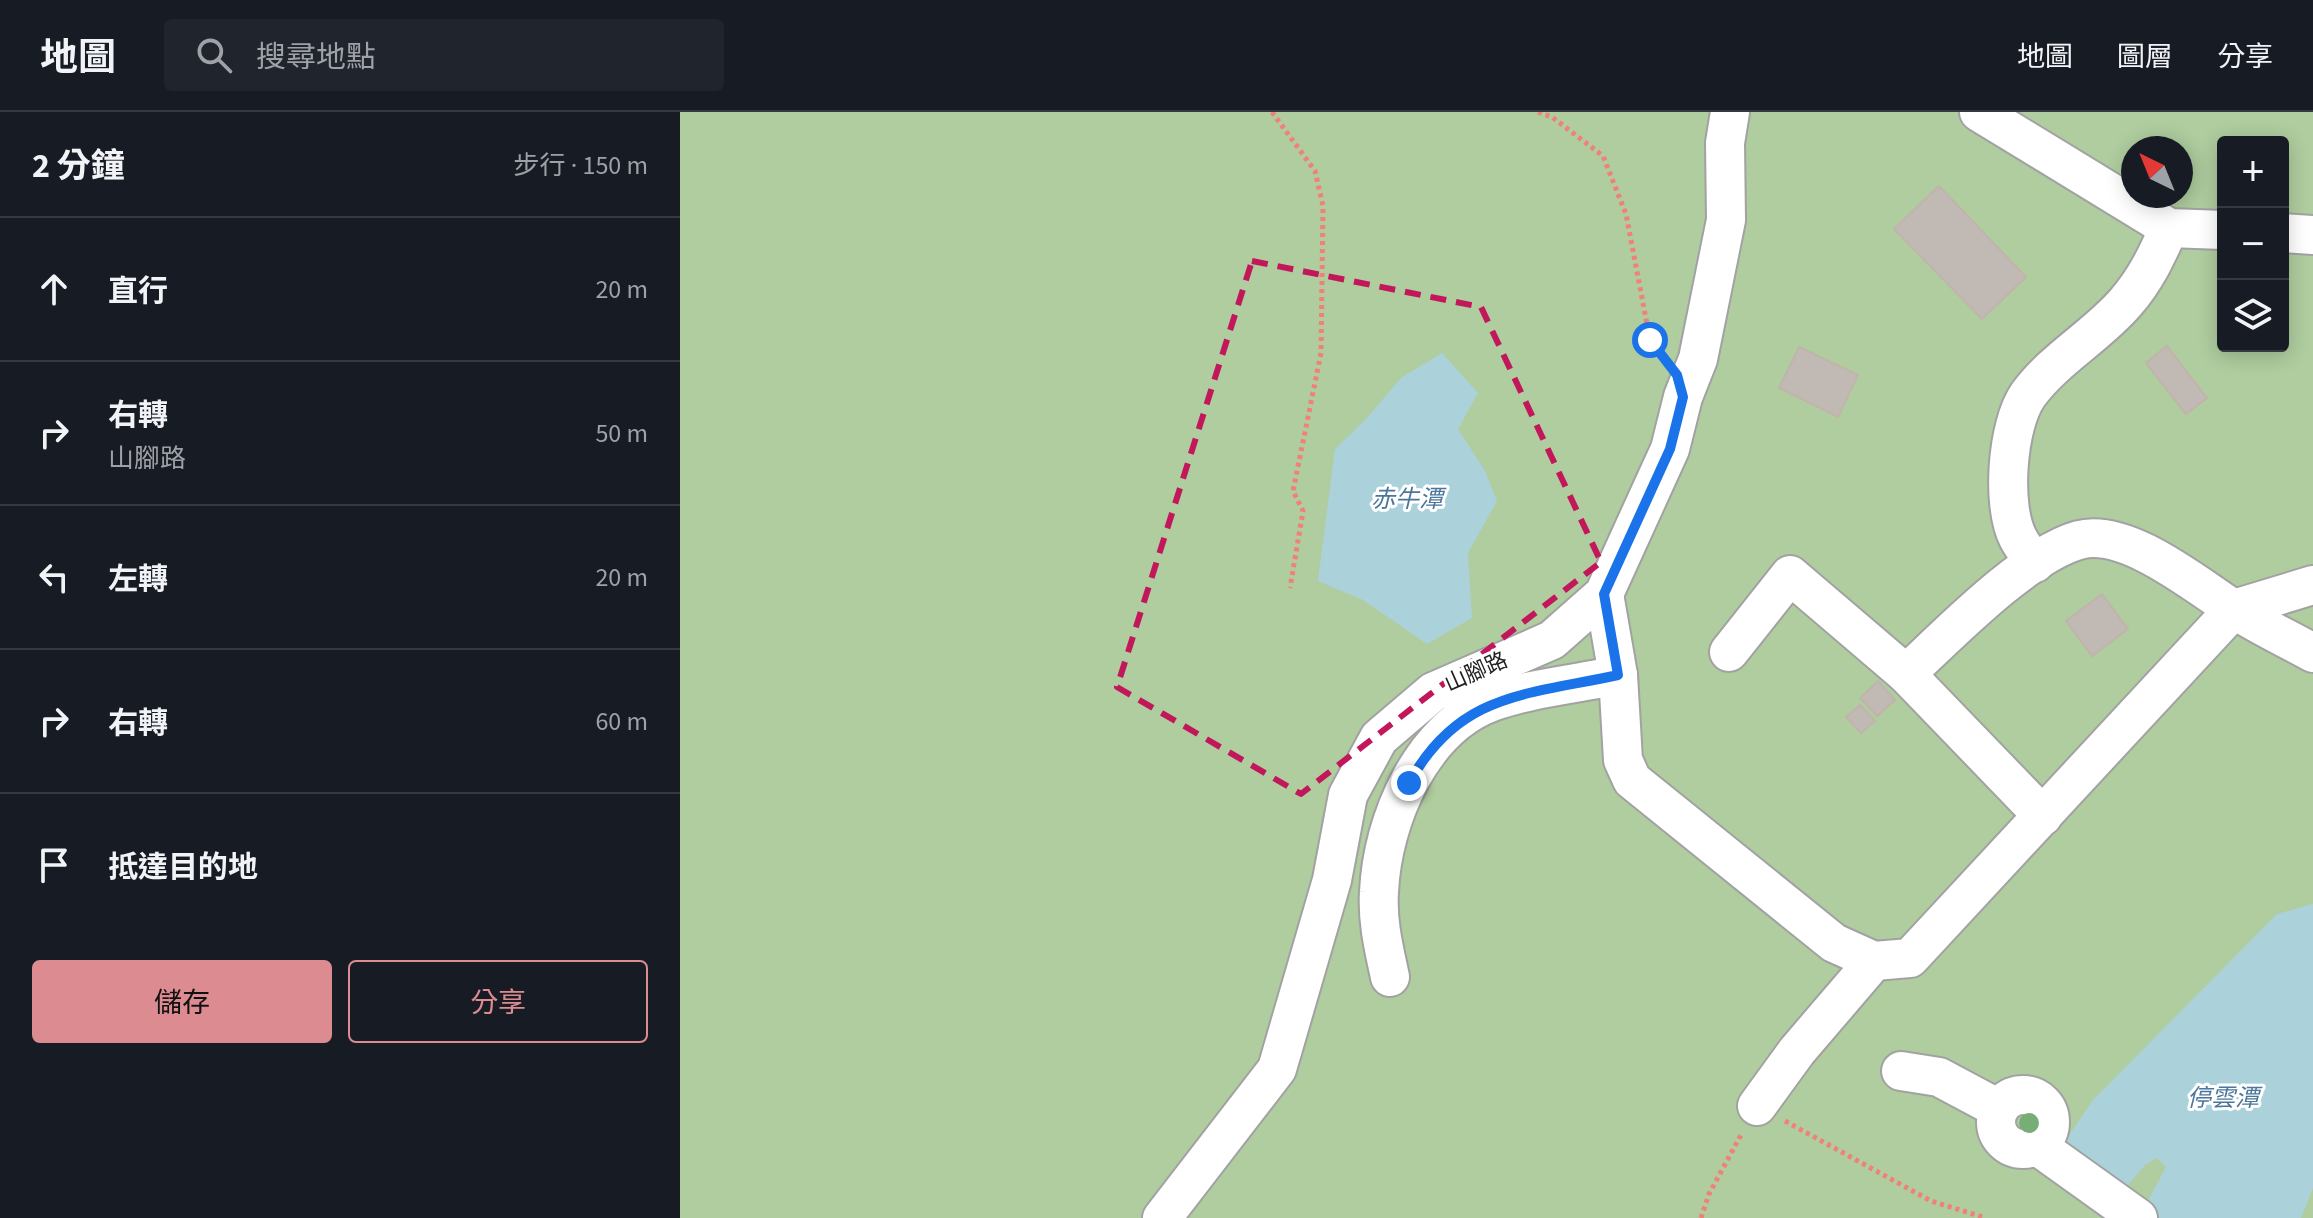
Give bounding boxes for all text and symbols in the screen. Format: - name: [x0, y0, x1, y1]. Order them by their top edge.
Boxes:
- search box: [164, 19, 724, 91]
- text: 地圖: [40, 31, 116, 85]
- icon: search: [192, 33, 236, 77]
- text: 搜尋地點: [256, 36, 376, 79]
- text: 地圖: [2017, 37, 2073, 77]
- text: 圖層: [2117, 37, 2173, 77]
- text: 分享: [2217, 37, 2273, 77]
- north arrow: [2121, 136, 2193, 208]
- map controls: [2217, 136, 2289, 352]
- button: +: [2217, 136, 2289, 208]
- text: 2 分鐘: [32, 142, 125, 191]
- text: 步行 · 150 m: [514, 147, 648, 184]
- button: −: [2217, 208, 2289, 280]
- icon: ahead: [32, 267, 76, 311]
- text: 直行: [108, 270, 168, 313]
- text: 20 m: [595, 271, 648, 308]
- button: layers: [2217, 280, 2289, 352]
- route start: [1632, 322, 1668, 358]
- text: 右轉: [108, 394, 168, 437]
- icon: right: [32, 411, 76, 455]
- text: 50 m: [595, 415, 648, 452]
- text: 山腳路: [108, 440, 186, 477]
- water label: 赤牛潭: [1371, 482, 1447, 517]
- icon: left: [32, 555, 76, 599]
- text: 左轉: [108, 558, 168, 601]
- text: 20 m: [595, 559, 648, 596]
- street label: 山腳路: [1439, 644, 1513, 700]
- icon: right: [32, 699, 76, 743]
- text: 右轉: [108, 702, 168, 745]
- text: 60 m: [595, 703, 648, 740]
- route end: [1391, 765, 1427, 801]
- icon: arrive: [32, 843, 76, 887]
- text: 抵達目的地: [108, 846, 258, 889]
- button: 儲存: [32, 960, 332, 1043]
- button: 分享: [348, 960, 648, 1043]
- water label: 停雲潭: [2187, 1081, 2263, 1116]

